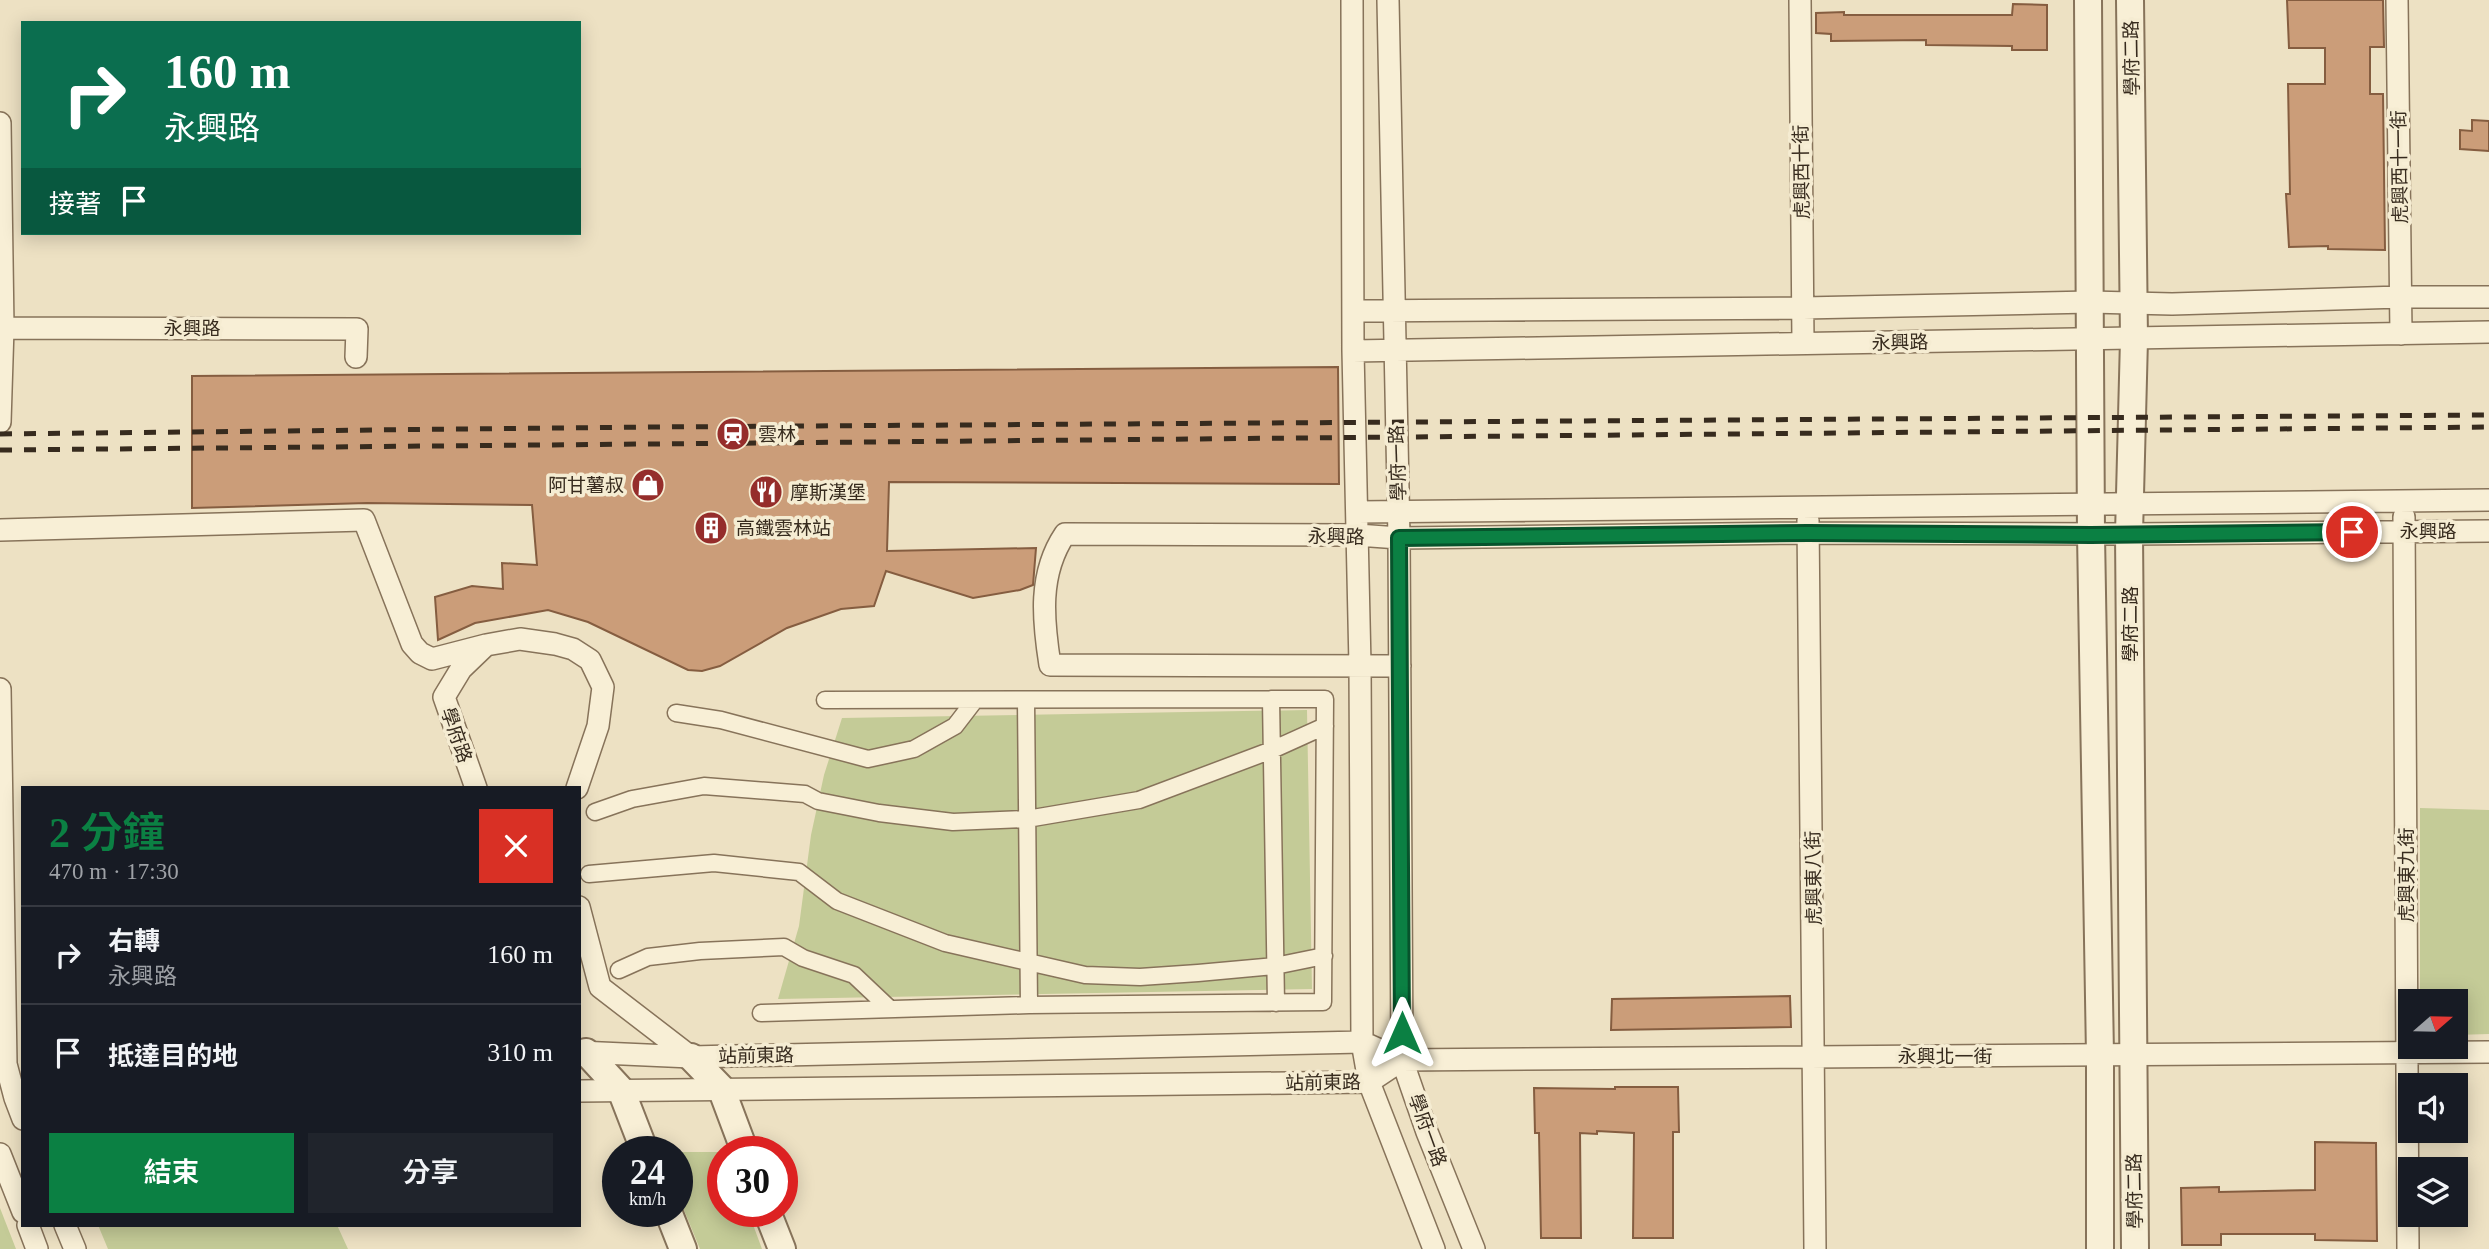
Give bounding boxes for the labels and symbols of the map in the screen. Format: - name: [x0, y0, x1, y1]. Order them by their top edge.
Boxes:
- street label: 學府二路: [2120, 20, 2143, 96]
- street label: 虎興西十一街: [2388, 110, 2411, 224]
- street label: 虎興西十街: [1790, 124, 1813, 220]
- street label: 永興路: [163, 318, 221, 339]
- street label: 永興路: [1871, 332, 1929, 353]
- station icon: 雲林: [714, 415, 752, 453]
- place label: 雲林: [758, 424, 796, 445]
- street label: 學府一路: [1386, 425, 1409, 501]
- shop icon: 阿甘薯叔: [629, 466, 667, 504]
- restaurant icon: 摩斯漢堡: [747, 473, 785, 511]
- place label: 阿甘薯叔: [548, 475, 624, 496]
- place label: 摩斯漢堡: [790, 482, 866, 503]
- pin: [2322, 502, 2382, 562]
- building icon: 高鐵雲林站: [692, 509, 730, 547]
- place label: 高鐵雲林站: [736, 518, 831, 539]
- street label: 永興路: [2399, 521, 2457, 542]
- street label: 永興路: [1307, 526, 1365, 547]
- street label: 學府二路: [2120, 586, 2141, 662]
- street label: 學府路: [437, 705, 476, 766]
- street label: 虎興東九街: [2396, 827, 2417, 923]
- street label: 虎興東八街: [1802, 830, 1825, 926]
- north arrow: [2398, 989, 2468, 1059]
- position arrow: [1365, 996, 1439, 1070]
- street label: 站前東路: [718, 1044, 794, 1067]
- street label: 永興北一街: [1897, 1046, 1993, 1067]
- street label: 站前東路: [1285, 1071, 1361, 1094]
- street label: 學府一路: [1405, 1091, 1450, 1169]
- speed limit sign: 30: [707, 1136, 798, 1227]
- street label: 學府二路: [2123, 1153, 2146, 1229]

